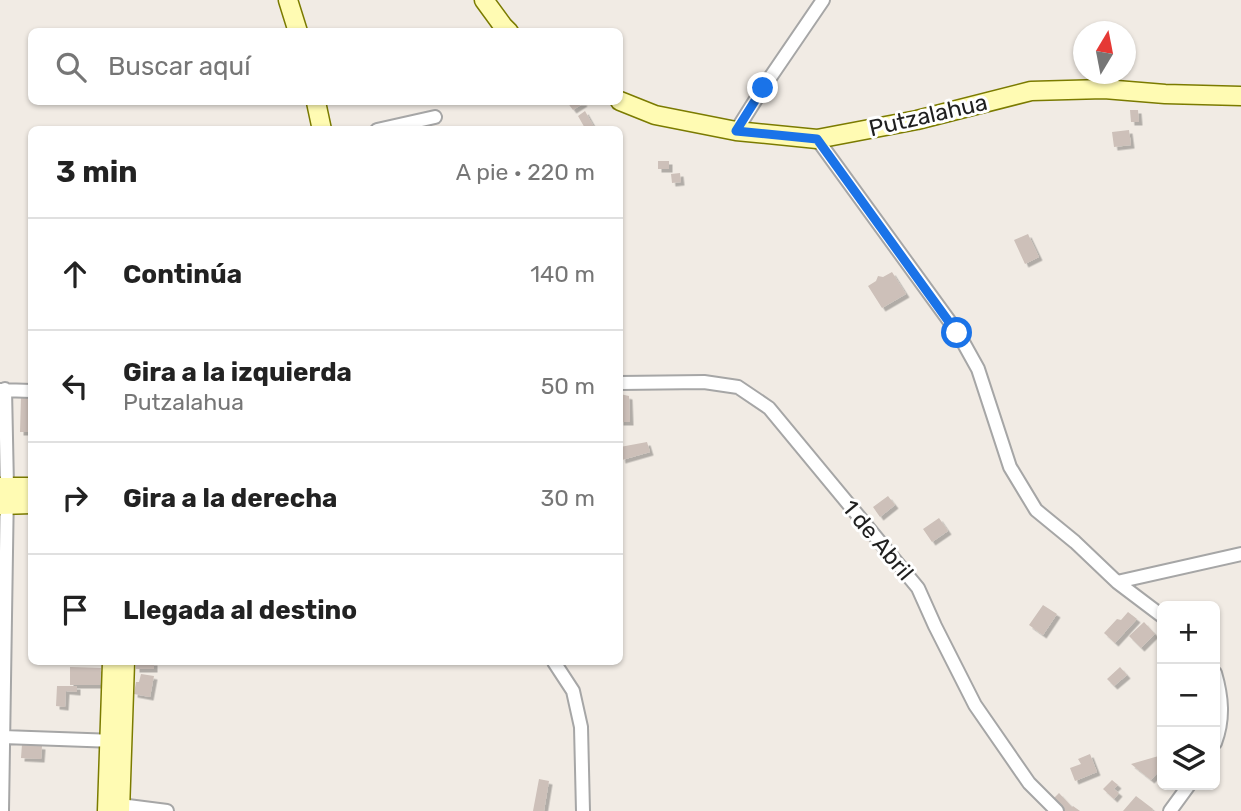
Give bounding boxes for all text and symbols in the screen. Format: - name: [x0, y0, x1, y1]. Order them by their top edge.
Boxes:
- north arrow: [1073, 21, 1136, 84]
- search box: [28, 28, 623, 105]
- icon: search: [52, 48, 90, 86]
- text: Buscar aquí: [108, 51, 250, 82]
- route end: [747, 72, 778, 103]
- street label: Putzalahua: [866, 88, 990, 142]
- text: 3 min: [56, 154, 138, 190]
- text: A pie · 220 m: [456, 158, 595, 186]
- icon: ahead: [56, 255, 94, 293]
- text: Continúa: [123, 259, 242, 290]
- text: 140 m: [530, 260, 595, 288]
- route start: [941, 317, 972, 348]
- text: Gira a la izquierda: [123, 357, 352, 388]
- icon: left: [56, 367, 94, 405]
- text: 50 m: [541, 372, 595, 400]
- text: Putzalahua: [123, 388, 244, 416]
- icon: right: [56, 479, 94, 517]
- text: Gira a la derecha: [123, 483, 337, 514]
- text: 30 m: [540, 484, 595, 512]
- street label: 1 de Abril: [836, 494, 920, 586]
- icon: arrive: [56, 591, 94, 629]
- text: Llegada al destino: [123, 595, 357, 626]
- map controls: [1157, 601, 1220, 790]
- button: +: [1157, 601, 1220, 664]
- button: −: [1157, 664, 1220, 727]
- button: layers: [1157, 727, 1220, 790]

